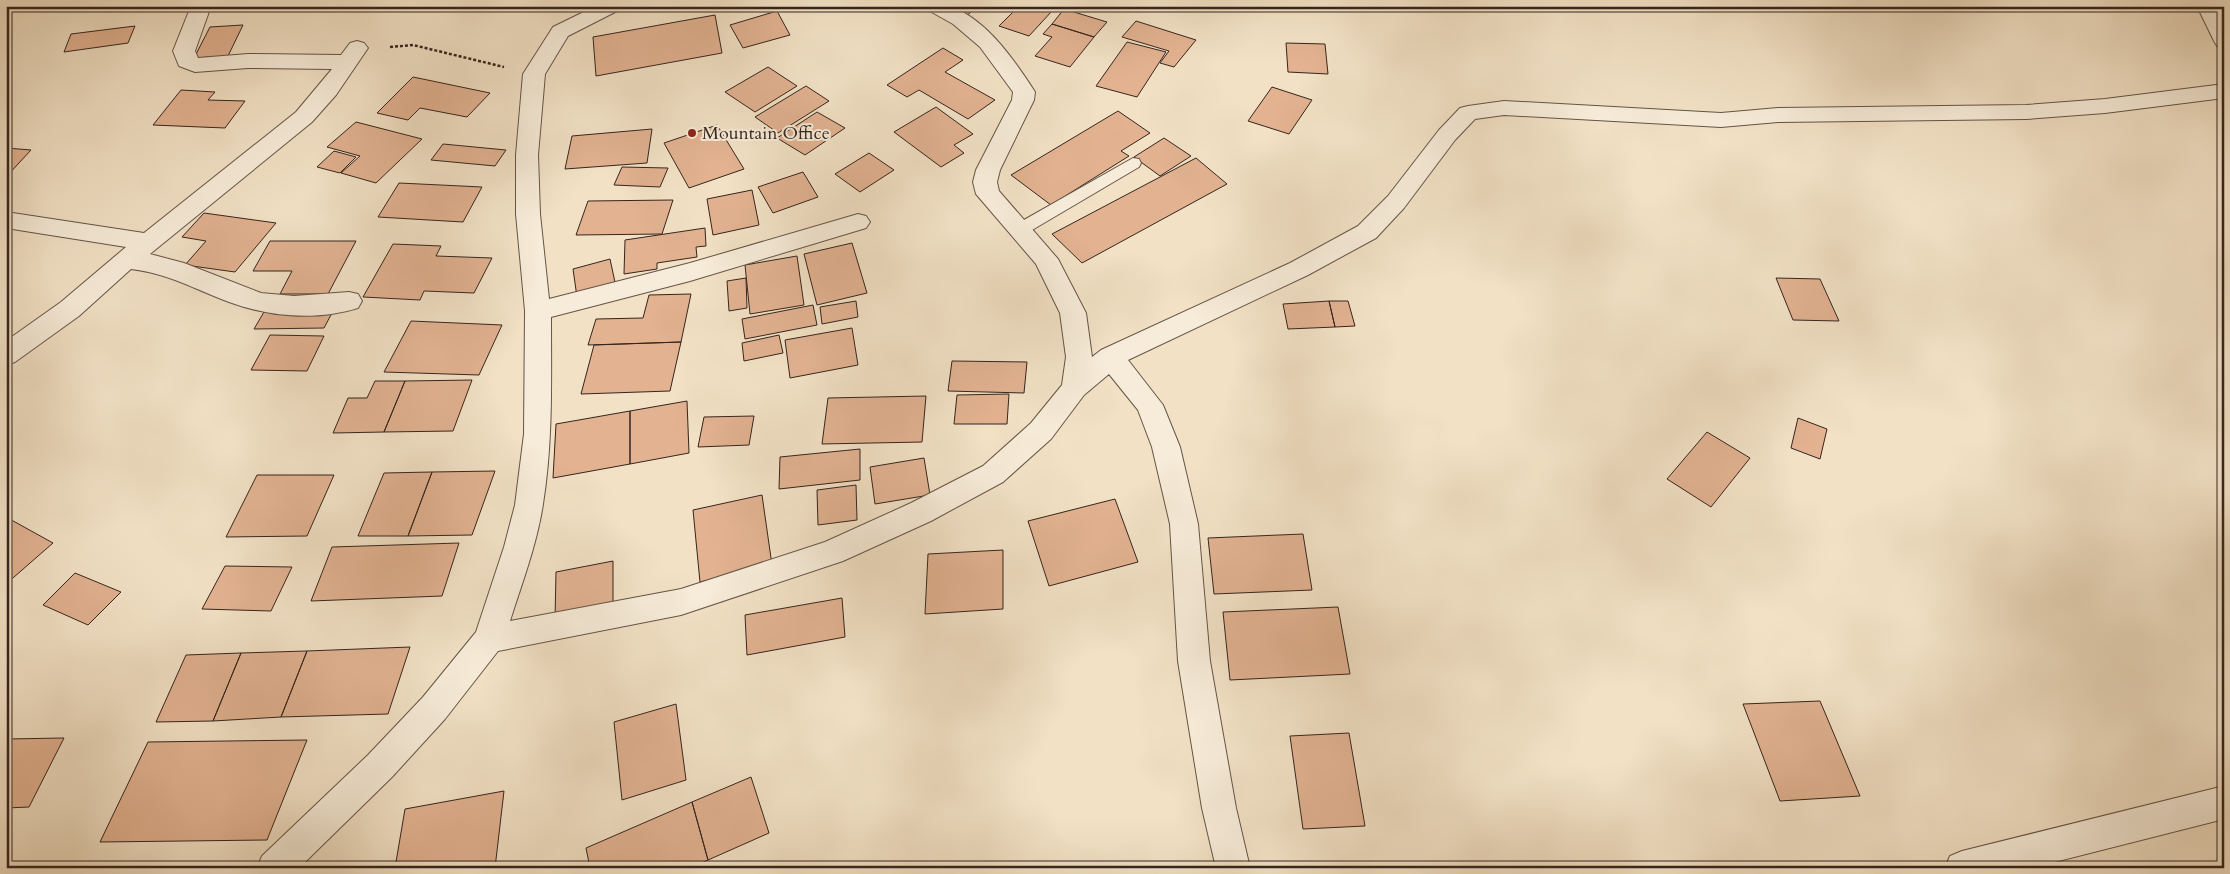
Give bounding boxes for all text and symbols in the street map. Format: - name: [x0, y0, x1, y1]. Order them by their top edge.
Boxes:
- place label: Mountain Office: [702, 121, 830, 146]
- marker: Mountain Office: [686, 127, 698, 139]

